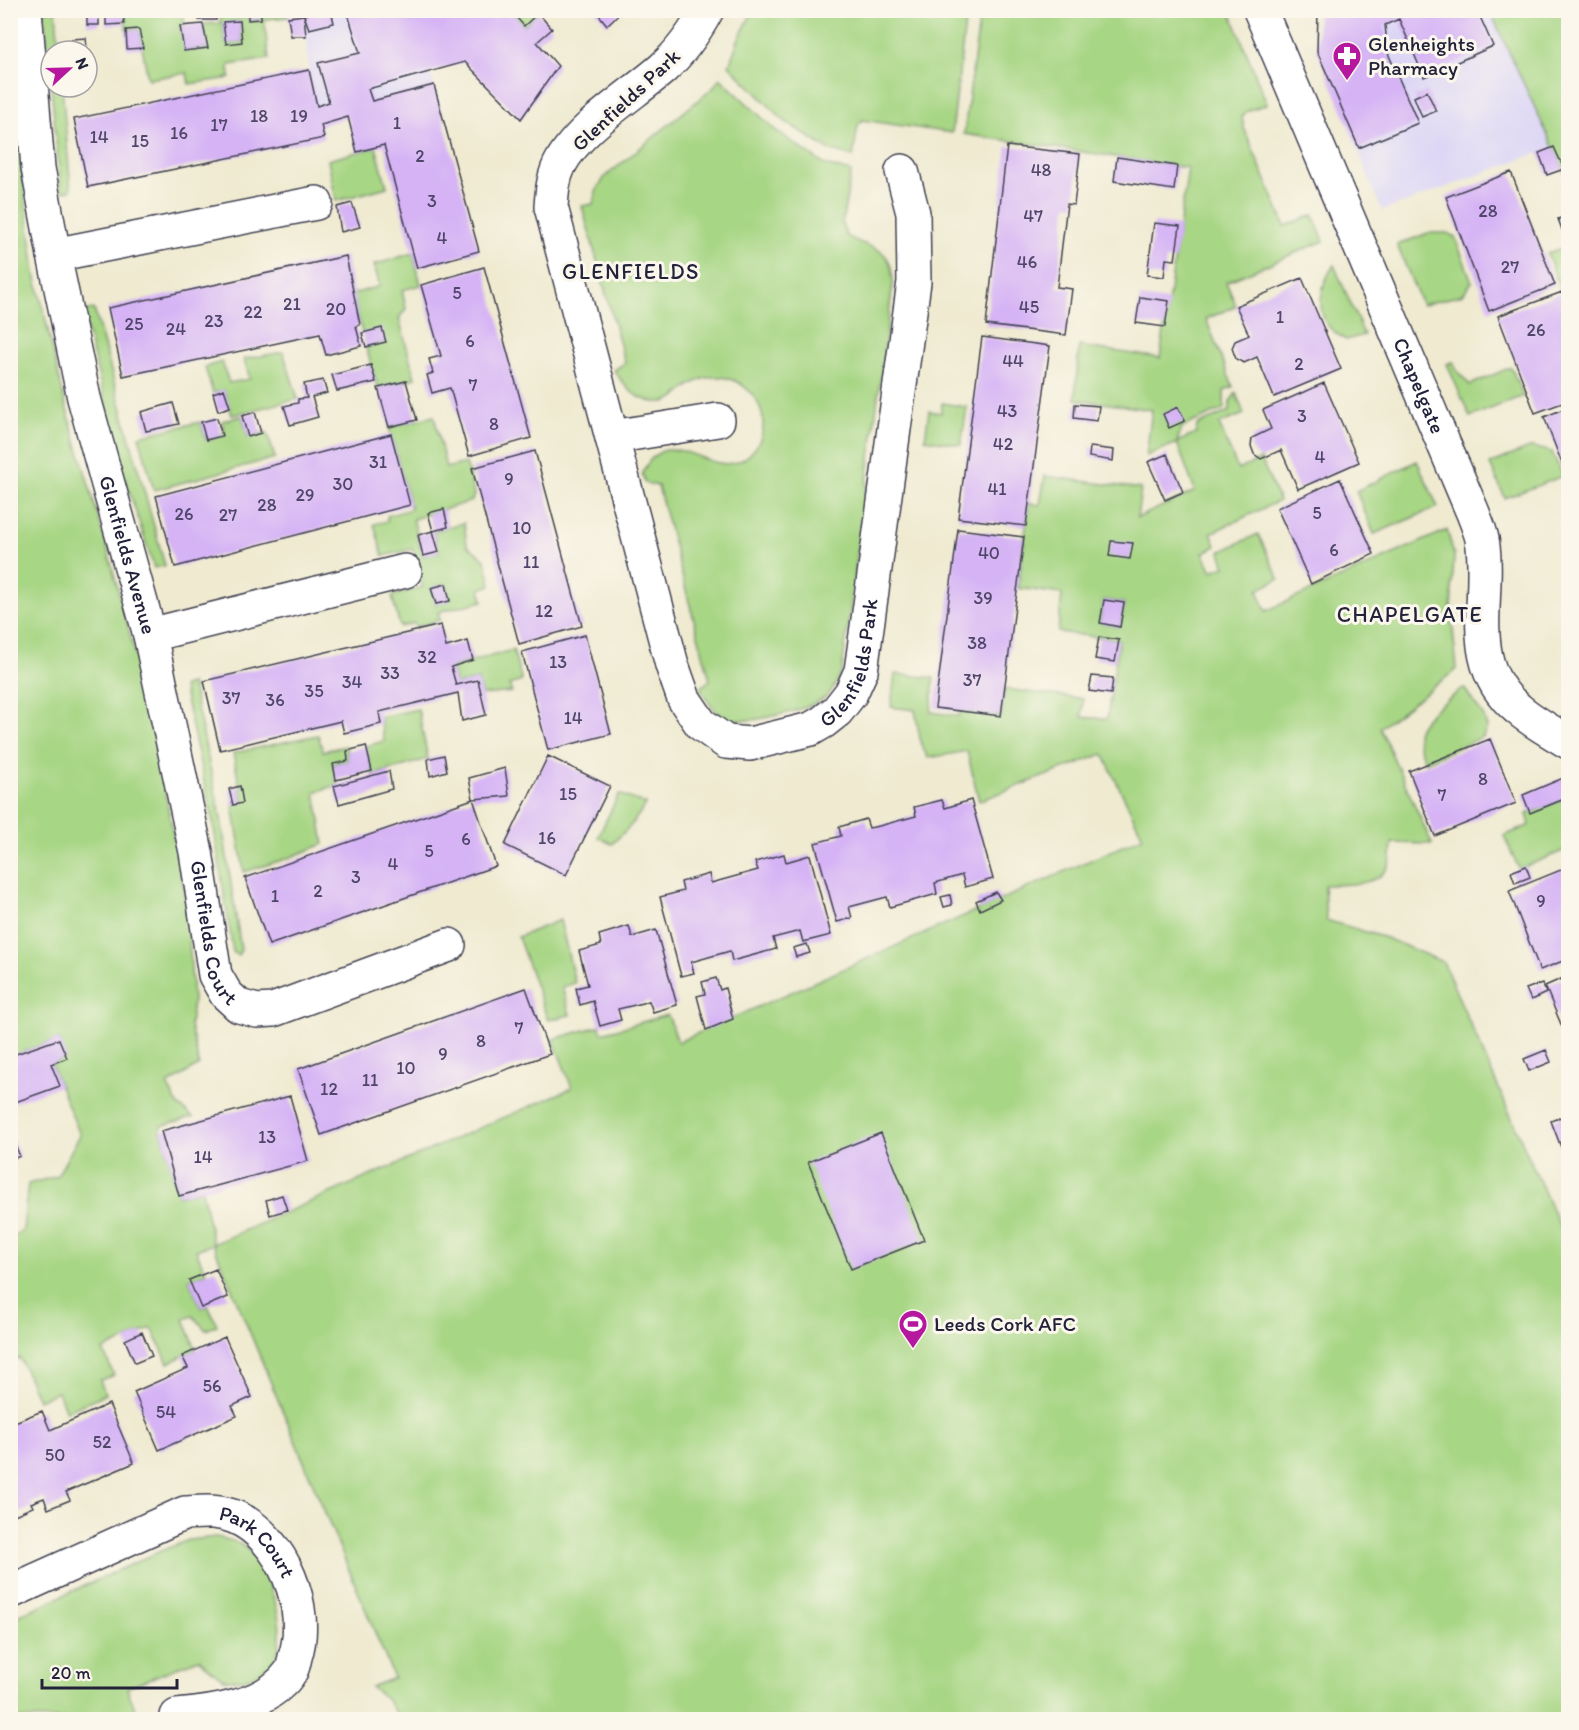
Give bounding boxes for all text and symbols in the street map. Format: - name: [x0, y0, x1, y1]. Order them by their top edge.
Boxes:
- place label: Glenheights Pharmacy: [1368, 31, 1475, 80]
- north arrow: [39, 39, 99, 99]
- pharmacy icon: Glenheights Pharmacy: [1331, 40, 1363, 82]
- street label: Glenfields Park: [566, 43, 685, 156]
- text: N: [72, 55, 93, 72]
- house number: 18: [250, 105, 268, 127]
- house number: 19: [290, 105, 308, 127]
- house number: 1: [393, 112, 401, 134]
- house number: 17: [210, 114, 228, 136]
- house number: 16: [170, 122, 188, 144]
- house number: 14: [89, 126, 109, 148]
- house number: 15: [131, 130, 149, 152]
- house number: 2: [415, 145, 425, 167]
- house number: 48: [1031, 159, 1051, 181]
- house number: 3: [427, 190, 437, 212]
- house number: 28: [1478, 200, 1498, 222]
- house number: 47: [1023, 205, 1043, 227]
- house number: 4: [437, 227, 448, 249]
- house number: 46: [1017, 251, 1037, 273]
- house number: 27: [1501, 256, 1519, 278]
- district label: GLENFIELDS: [562, 258, 700, 285]
- house number: 5: [452, 282, 462, 304]
- house number: 21: [283, 293, 301, 315]
- house number: 45: [1019, 296, 1039, 318]
- house number: 20: [326, 298, 346, 320]
- house number: 22: [244, 301, 263, 323]
- house number: 1: [1276, 306, 1284, 328]
- house number: 23: [204, 310, 224, 332]
- house number: 25: [125, 313, 143, 335]
- house number: 24: [166, 318, 186, 340]
- house number: 26: [1527, 319, 1546, 341]
- house number: 6: [465, 330, 475, 352]
- street label: Chapelgate: [1388, 334, 1451, 437]
- house number: 44: [1002, 350, 1024, 372]
- house number: 2: [1294, 353, 1304, 375]
- house number: 7: [469, 374, 478, 396]
- house number: 43: [997, 400, 1017, 422]
- house number: 3: [1297, 405, 1307, 427]
- house number: 8: [489, 413, 499, 435]
- house number: 42: [993, 433, 1014, 455]
- house number: 4: [1315, 446, 1326, 468]
- house number: 31: [369, 451, 387, 473]
- house number: 9: [504, 468, 514, 490]
- street label: Glenfields Avenue: [94, 473, 162, 637]
- house number: 30: [333, 473, 353, 495]
- house number: 41: [987, 478, 1007, 500]
- house number: 29: [296, 484, 314, 506]
- house number: 28: [257, 494, 277, 516]
- house number: 5: [1312, 502, 1322, 524]
- house number: 26: [175, 503, 194, 525]
- house number: 27: [219, 504, 237, 526]
- house number: 10: [512, 517, 532, 539]
- house number: 6: [1329, 539, 1339, 561]
- house number: 40: [978, 542, 1000, 564]
- house number: 11: [523, 551, 539, 573]
- house number: 39: [973, 587, 993, 609]
- street label: Glenfields Park: [814, 597, 883, 732]
- house number: 12: [535, 600, 553, 622]
- district label: CHAPELGATE: [1337, 601, 1483, 628]
- house number: 38: [967, 632, 987, 654]
- house number: 32: [417, 646, 437, 668]
- house number: 13: [549, 651, 567, 673]
- house number: 33: [380, 662, 400, 684]
- house number: 37: [963, 669, 981, 691]
- house number: 34: [342, 671, 362, 693]
- house number: 35: [304, 680, 324, 702]
- house number: 37: [222, 687, 240, 709]
- house number: 36: [265, 689, 285, 711]
- house number: 14: [563, 707, 583, 729]
- house number: 8: [1478, 768, 1488, 790]
- house number: 15: [559, 783, 577, 805]
- house number: 7: [1438, 784, 1447, 806]
- house number: 16: [538, 827, 556, 849]
- house number: 6: [461, 828, 471, 850]
- house number: 5: [424, 840, 434, 862]
- house number: 4: [388, 853, 399, 875]
- street label: Glenfields Court: [185, 859, 243, 1010]
- house number: 3: [351, 866, 361, 888]
- house number: 2: [313, 880, 323, 902]
- house number: 1: [271, 885, 279, 907]
- house number: 9: [1536, 890, 1546, 912]
- house number: 7: [515, 1017, 524, 1039]
- house number: 8: [476, 1030, 486, 1052]
- house number: 9: [438, 1043, 448, 1065]
- house number: 10: [396, 1057, 416, 1079]
- house number: 11: [362, 1069, 378, 1091]
- house number: 12: [320, 1078, 338, 1100]
- house number: 13: [258, 1126, 276, 1148]
- house number: 14: [193, 1146, 213, 1168]
- sports icon: Leeds Cork AFC: [897, 1308, 929, 1350]
- place label: Leeds Cork AFC: [934, 1311, 1076, 1336]
- house number: 56: [203, 1375, 221, 1397]
- house number: 54: [156, 1401, 176, 1423]
- house number: 52: [93, 1431, 112, 1453]
- house number: 50: [45, 1444, 65, 1466]
- street label: Park Court: [217, 1500, 301, 1582]
- scale bar: [42, 1652, 177, 1690]
- text: 20 m: [51, 1662, 91, 1684]

